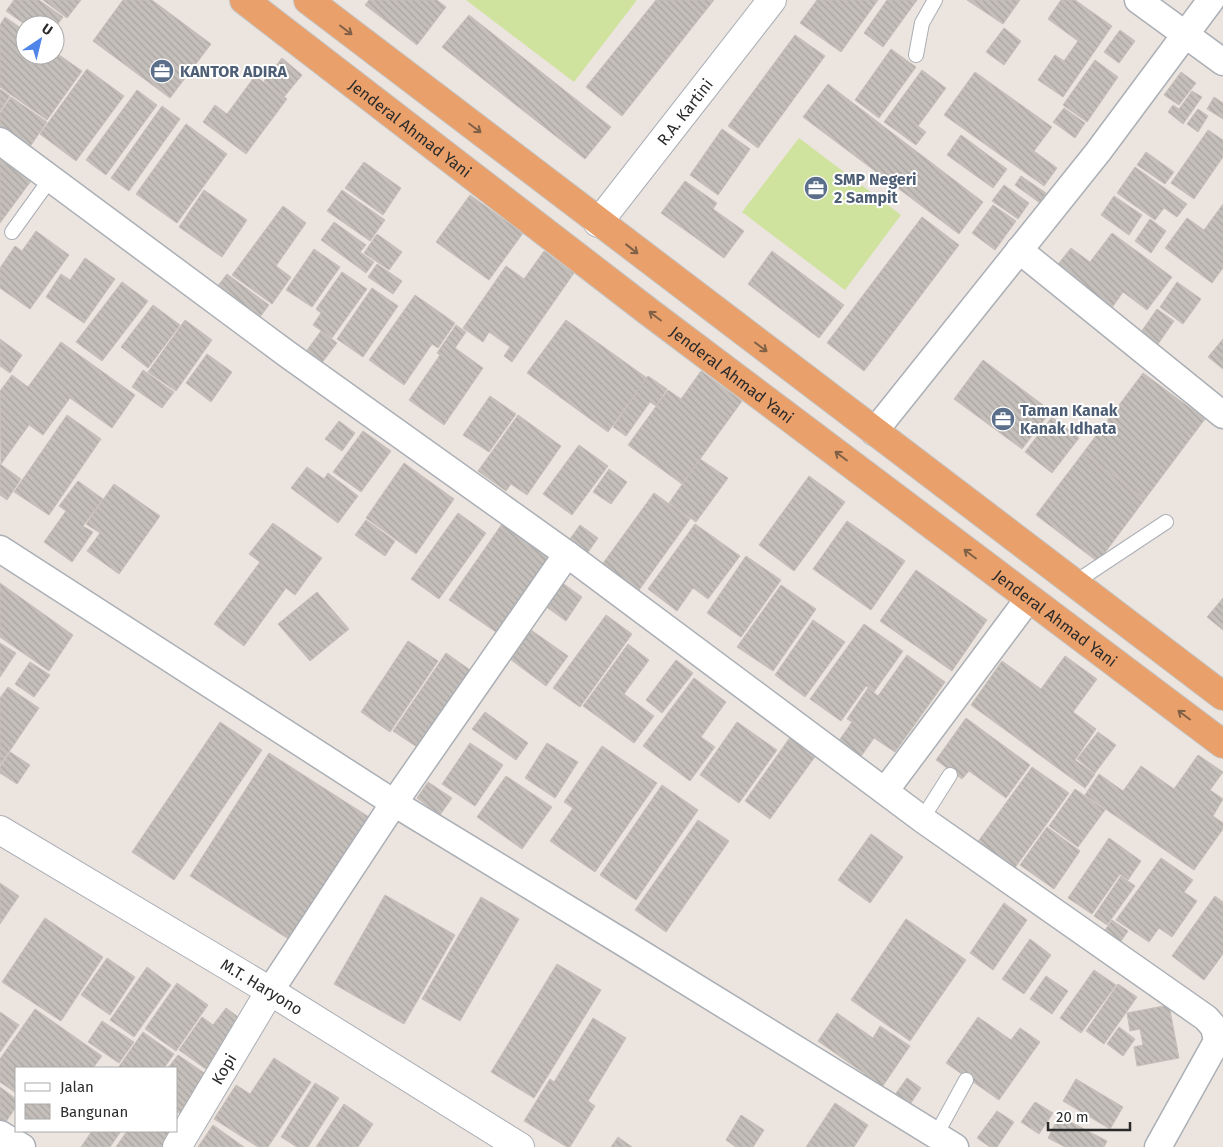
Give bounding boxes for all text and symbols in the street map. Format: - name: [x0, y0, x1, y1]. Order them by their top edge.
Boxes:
- north arrow: [15, 15, 65, 65]
- text: U: [39, 20, 56, 39]
- one-way arrow: [339, 24, 352, 35]
- office icon: KANTOR ADIRA: [149, 58, 175, 84]
- place label: KANTOR ADIRA: [180, 62, 287, 81]
- street label: Jenderal Ahmad Yani: [345, 75, 475, 181]
- street label: R.A. Kartini: [653, 75, 717, 149]
- one-way arrow: [468, 123, 481, 134]
- place label: SMP Negeri 2 Sampit: [834, 170, 917, 207]
- office icon: SMP Negeri 2 Sampit: [803, 175, 829, 201]
- one-way arrow: [625, 243, 638, 254]
- one-way arrow: [649, 311, 662, 322]
- street label: Jenderal Ahmad Yani: [666, 322, 797, 427]
- one-way arrow: [754, 341, 767, 352]
- place label: Taman Kanak Kanak Idhata: [1020, 401, 1118, 438]
- office icon: Taman Kanak Kanak Idhata: [990, 406, 1016, 432]
- one-way arrow: [834, 451, 848, 461]
- one-way arrow: [963, 549, 977, 559]
- street label: Jenderal Ahmad Yani: [990, 565, 1121, 670]
- one-way arrow: [1177, 710, 1191, 720]
- street label: M.T. Haryono: [217, 954, 306, 1019]
- street label: Kopi: [207, 1050, 240, 1088]
- legend: [15, 1067, 178, 1132]
- text: Jalan: [60, 1078, 94, 1096]
- scale bar: [1048, 1100, 1130, 1132]
- text: Bangunan: [60, 1103, 128, 1121]
- text: 20 m: [1056, 1108, 1089, 1126]

